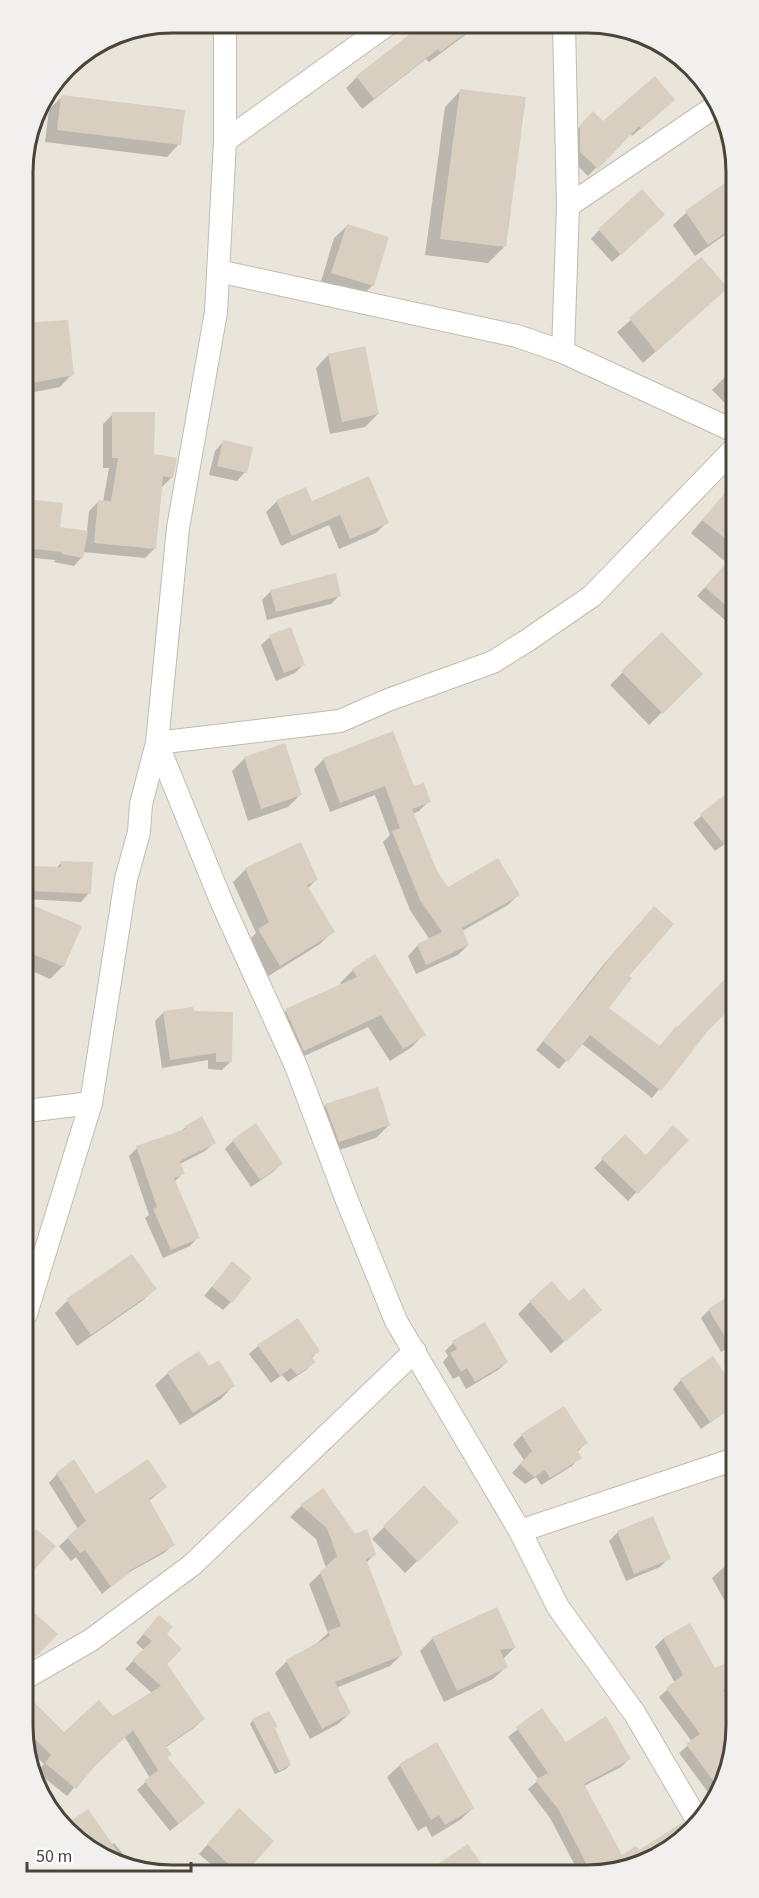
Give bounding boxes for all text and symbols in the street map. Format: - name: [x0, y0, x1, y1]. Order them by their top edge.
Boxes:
- scale bar: [27, 1835, 190, 1873]
- text: 50 m: [36, 1844, 72, 1869]

